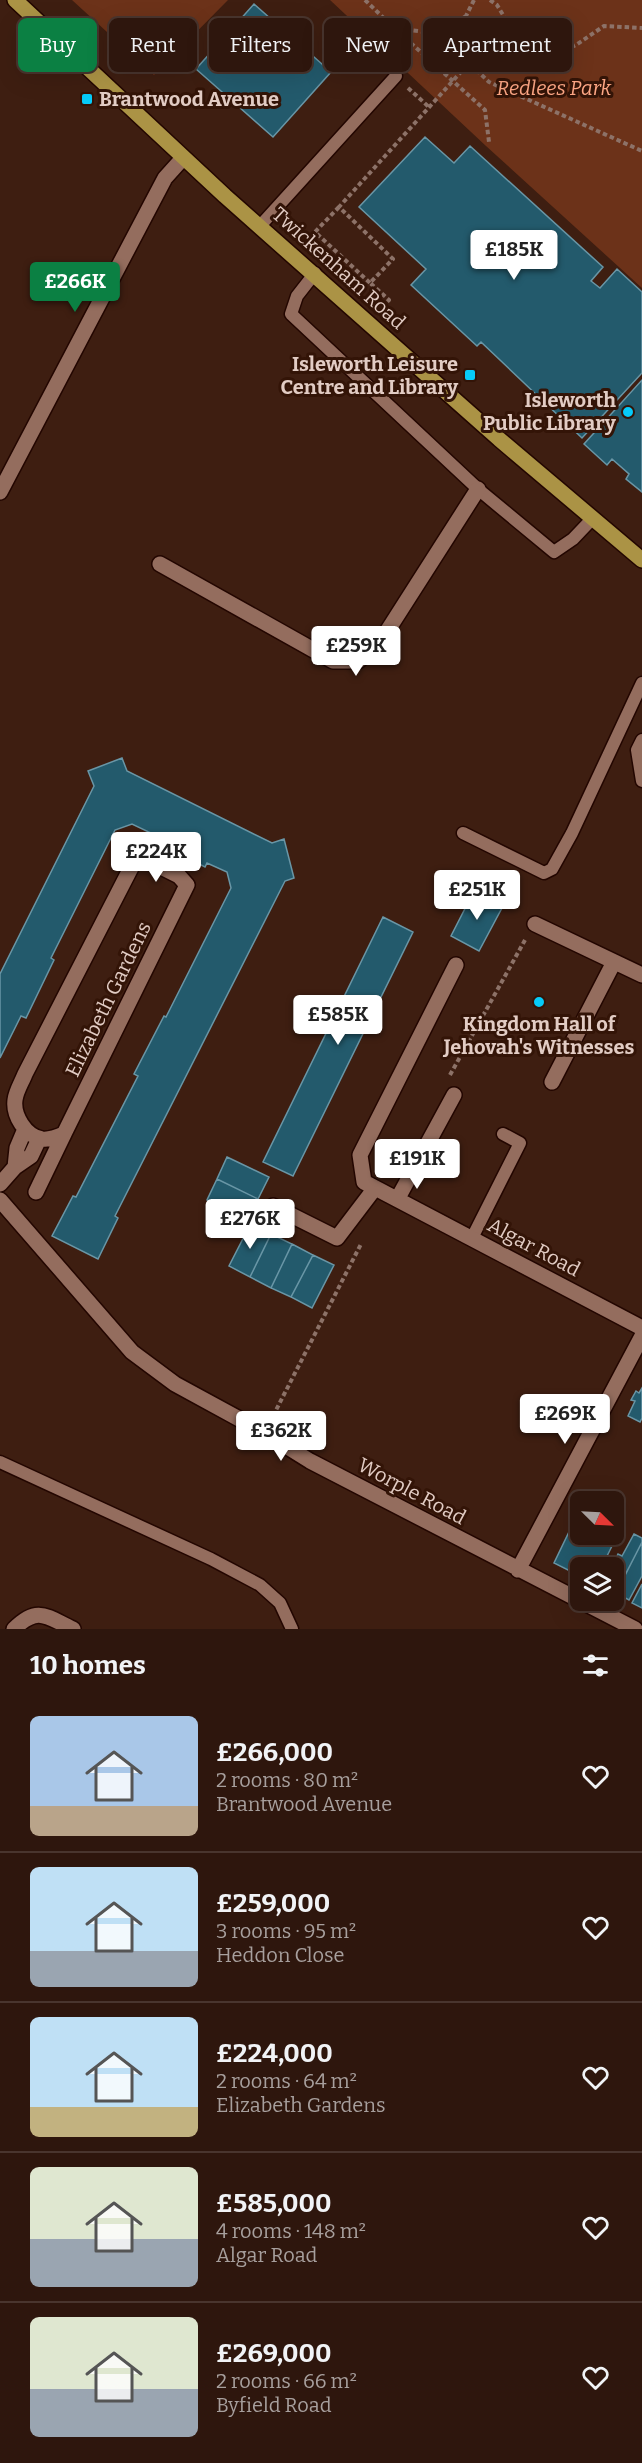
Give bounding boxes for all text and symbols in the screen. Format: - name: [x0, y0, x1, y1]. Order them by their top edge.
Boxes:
- chip: Buy: [18, 18, 97, 72]
- chip: Rent: [109, 18, 197, 72]
- chip: Filters: [209, 18, 312, 72]
- chip: New: [324, 18, 411, 72]
- chip: Apartment: [423, 18, 572, 72]
- park label: Redlees Park: [497, 76, 612, 100]
- place label: Brantwood Avenue: [99, 87, 279, 111]
- marker: Brantwood Avenue: [80, 92, 94, 106]
- street label: Twickenham Road: [267, 202, 411, 334]
- pin: £185K: [472, 230, 556, 281]
- text: £185K: [484, 237, 544, 261]
- pin: £266K: [33, 262, 117, 313]
- text: £266K: [44, 269, 106, 293]
- place label: Isleworth Leisure Centre and Library: [281, 352, 459, 399]
- marker: Isleworth Leisure Centre and Library: [463, 368, 477, 382]
- place label: Isleworth Public Library: [483, 388, 617, 435]
- marker: Isleworth Public Library: [621, 405, 635, 419]
- pin: £259K: [314, 626, 398, 677]
- text: £259K: [325, 633, 387, 657]
- pin: £224K: [114, 832, 198, 883]
- text: £224K: [125, 839, 187, 863]
- pin: £251K: [435, 870, 519, 921]
- text: £251K: [448, 877, 506, 901]
- street label: Elizabeth Gardens: [60, 918, 156, 1080]
- pin: £585K: [296, 995, 380, 1046]
- marker: Kingdom Hall of Jehovah's Witnesses: [532, 995, 546, 1009]
- text: £585K: [307, 1002, 369, 1026]
- place label: Kingdom Hall of Jehovah's Witnesses: [443, 1012, 634, 1059]
- pin: £191K: [375, 1139, 459, 1190]
- text: £191K: [389, 1146, 445, 1170]
- pin: £276K: [208, 1199, 292, 1250]
- text: £276K: [220, 1206, 280, 1230]
- street label: Algar Road: [484, 1213, 585, 1281]
- pin: £269K: [523, 1394, 607, 1445]
- text: £269K: [534, 1401, 596, 1425]
- pin: £362K: [239, 1411, 323, 1462]
- text: £362K: [250, 1418, 312, 1442]
- street label: Worple Road: [354, 1453, 470, 1530]
- north arrow: [570, 1491, 624, 1545]
- map controls: [570, 1491, 624, 1611]
- button: layers: [570, 1557, 624, 1611]
- icon: filters: [579, 1649, 612, 1682]
- text: 10 homes: [30, 1650, 146, 1681]
- text: £266,000: [216, 1737, 333, 1768]
- icon: home: [78, 1740, 150, 1812]
- icon: heart: [579, 1760, 612, 1793]
- text: 2 rooms · 80 m²: [216, 1768, 358, 1792]
- text: Brantwood Avenue: [216, 1792, 392, 1816]
- text: £259,000: [216, 1888, 330, 1919]
- icon: home: [78, 1891, 150, 1963]
- icon: heart: [579, 1911, 612, 1944]
- text: 3 rooms · 95 m²: [216, 1919, 356, 1943]
- text: Heddon Close: [216, 1943, 345, 1967]
- text: £224,000: [216, 2038, 333, 2069]
- icon: home: [78, 2041, 150, 2113]
- icon: heart: [579, 2061, 612, 2094]
- text: 2 rooms · 64 m²: [216, 2069, 357, 2093]
- text: Elizabeth Gardens: [216, 2093, 386, 2117]
- text: £585,000: [216, 2188, 331, 2219]
- icon: home: [78, 2191, 150, 2263]
- icon: heart: [579, 2211, 612, 2244]
- text: 4 rooms · 148 m²: [216, 2219, 366, 2243]
- text: Algar Road: [216, 2243, 317, 2267]
- text: £269,000: [216, 2338, 332, 2369]
- icon: home: [78, 2341, 150, 2413]
- icon: heart: [579, 2361, 612, 2394]
- text: 2 rooms · 66 m²: [216, 2369, 357, 2393]
- text: Byfield Road: [216, 2393, 332, 2417]

